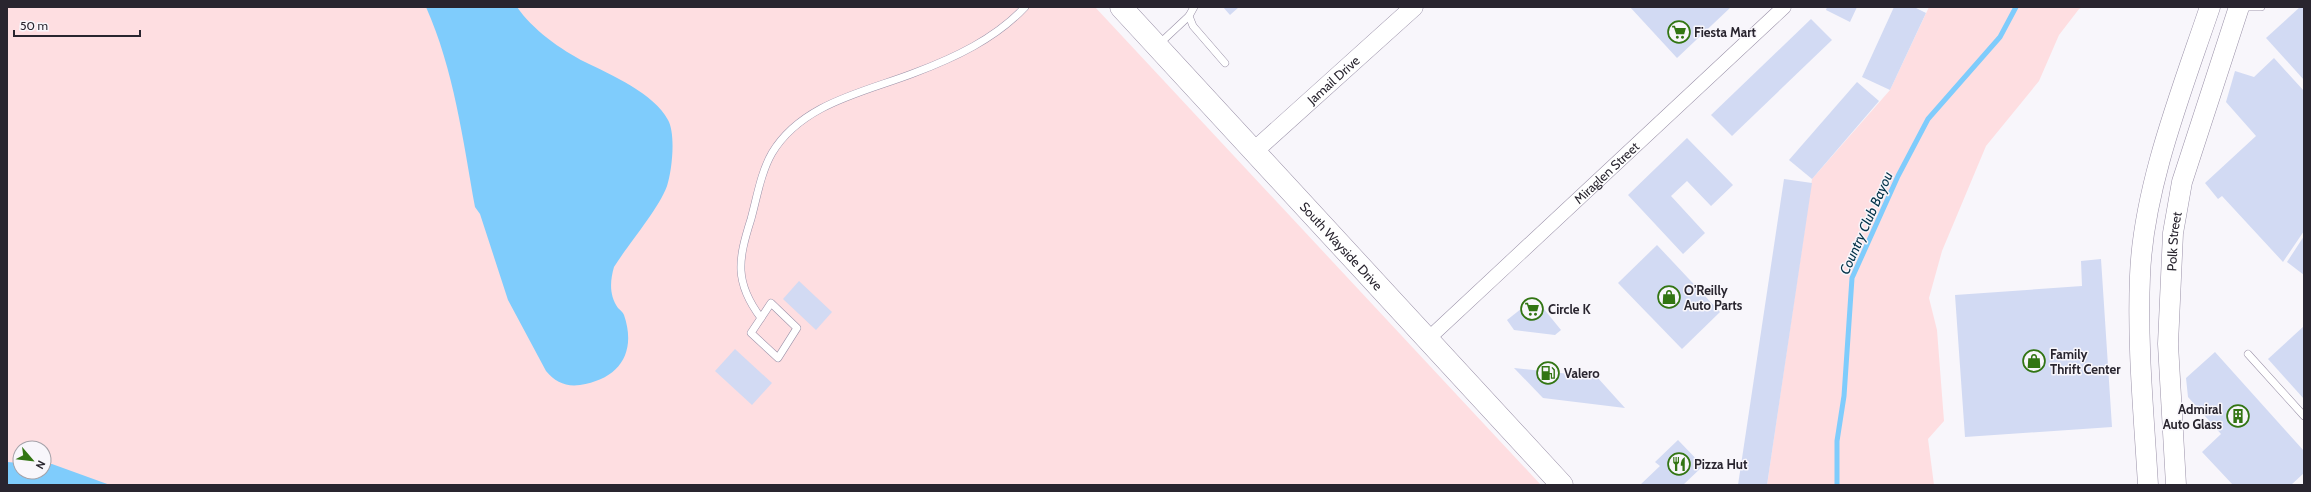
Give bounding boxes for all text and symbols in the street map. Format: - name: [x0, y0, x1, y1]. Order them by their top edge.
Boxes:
- scale bar: [14, 12, 140, 38]
- text: 50 m: [20, 18, 48, 33]
- supermarket icon: Fiesta Mart: [1666, 19, 1692, 45]
- place label: Fiesta Mart: [1694, 24, 1756, 40]
- street label: Jamail Drive: [1303, 52, 1363, 108]
- street label: Miraglen Street: [1571, 138, 1643, 207]
- water label: Country Club Bayou: [1835, 169, 1897, 277]
- street label: South Wayside Drive: [1297, 198, 1386, 294]
- street label: Polk Street: [2163, 210, 2185, 272]
- place label: O'Reilly Auto Parts: [1684, 282, 1743, 313]
- shop icon: O'Reilly Auto Parts: [1656, 284, 1682, 310]
- supermarket icon: Circle K: [1519, 296, 1545, 322]
- place label: Circle K: [1548, 301, 1591, 317]
- place label: Family Thrift Center: [2050, 346, 2121, 377]
- shop icon: Family Thrift Center: [2021, 348, 2047, 374]
- fuel station icon: Valero: [1535, 360, 1561, 386]
- place label: Valero: [1564, 365, 1600, 381]
- place label: Admiral Auto Glass: [2163, 401, 2223, 432]
- building icon: Admiral Auto Glass: [2225, 403, 2251, 429]
- north arrow: [12, 440, 52, 480]
- restaurant icon: Pizza Hut: [1666, 451, 1692, 477]
- place label: Pizza Hut: [1694, 456, 1748, 472]
- text: N: [33, 458, 49, 471]

